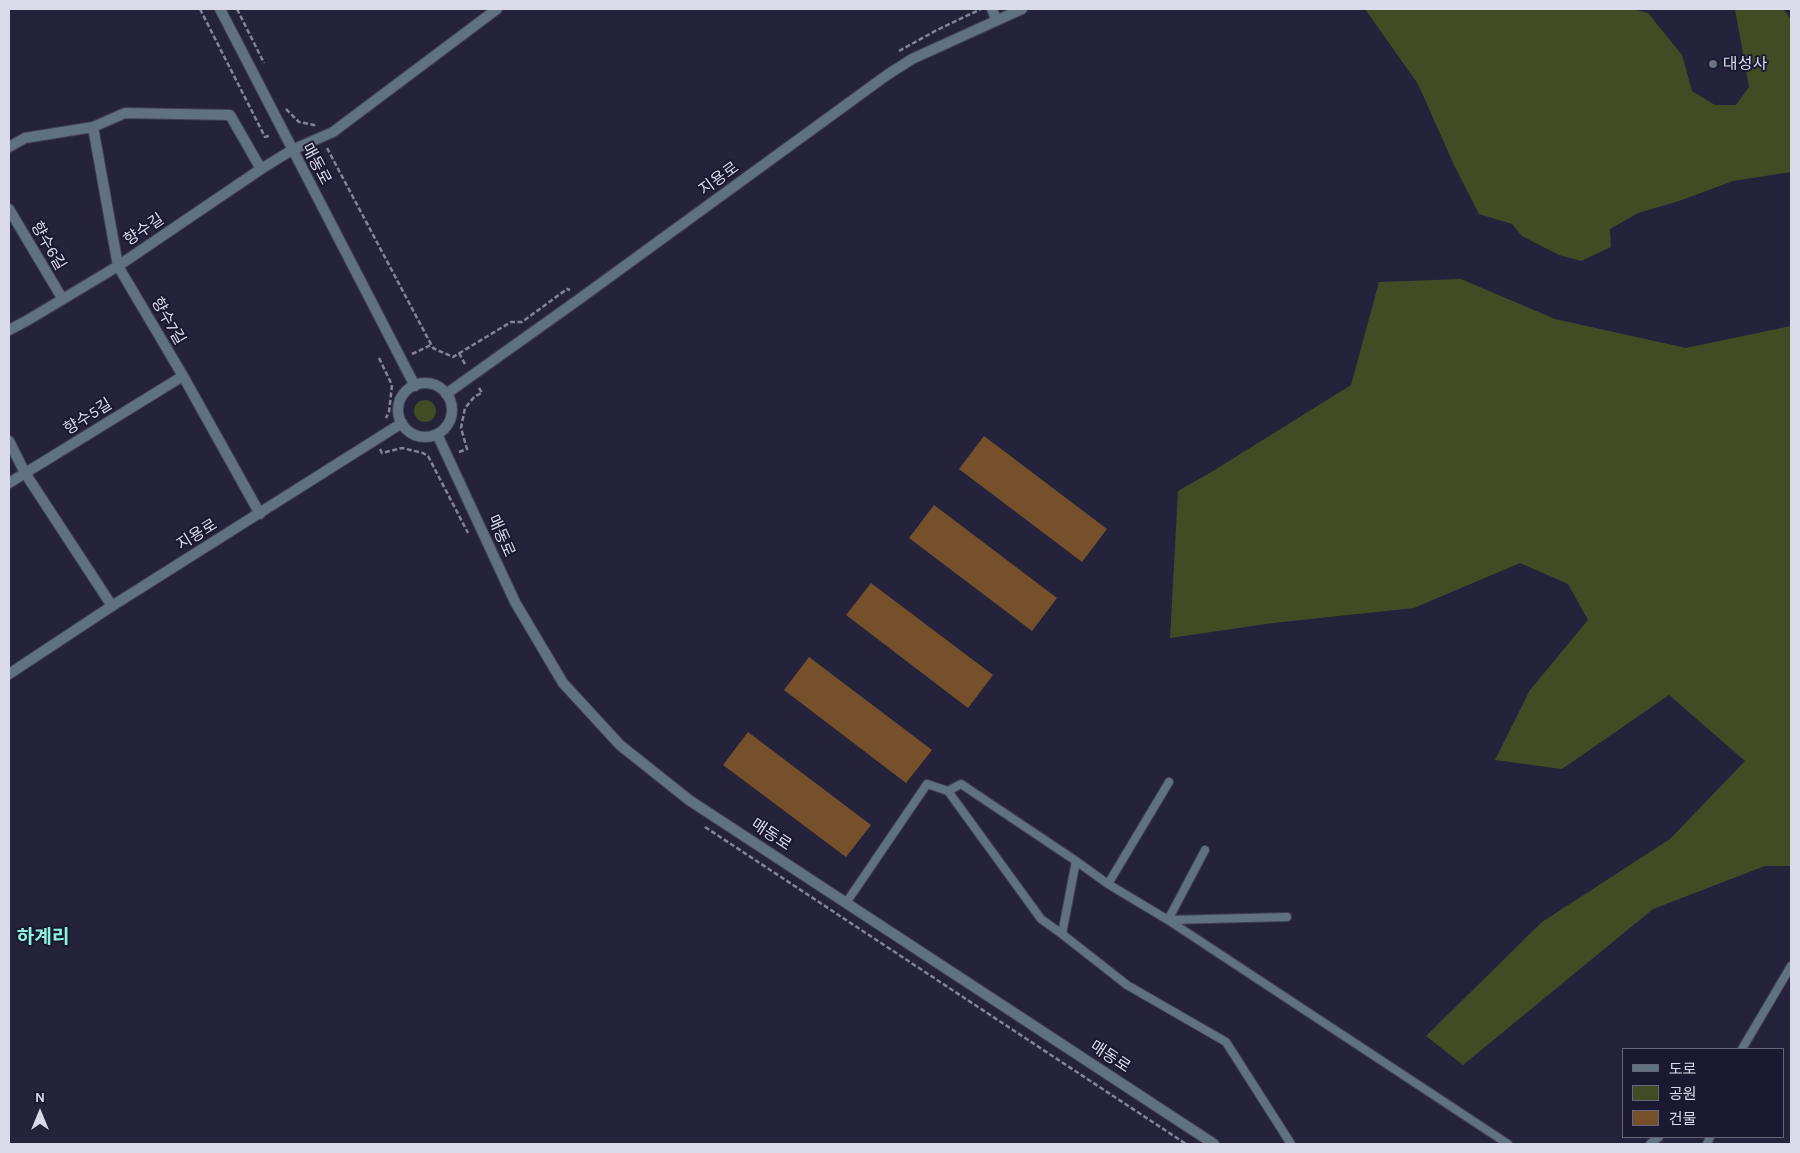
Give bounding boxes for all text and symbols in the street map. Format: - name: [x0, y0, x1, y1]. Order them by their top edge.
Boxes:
- place label: 대성사: [1723, 54, 1767, 74]
- marker: 대성사: [1707, 58, 1719, 70]
- street label: 매동로: [297, 140, 335, 188]
- street label: 지용로: [695, 158, 743, 200]
- street label: 향수길: [120, 210, 168, 250]
- street label: 향수6길: [26, 218, 70, 274]
- street label: 향수7길: [147, 294, 189, 348]
- street label: 향수5길: [60, 395, 116, 439]
- street label: 매동로: [483, 512, 519, 560]
- street label: 지용로: [173, 515, 221, 555]
- street label: 매동로: [747, 815, 795, 855]
- district label: 하계리: [17, 927, 69, 949]
- street label: 매동로: [1086, 1037, 1134, 1077]
- legend: [1622, 1048, 1785, 1138]
- text: 도로: [1669, 1060, 1697, 1078]
- text: 공원: [1669, 1085, 1697, 1103]
- north arrow: [15, 1088, 65, 1138]
- text: N: [35, 1089, 45, 1106]
- text: 건물: [1669, 1110, 1697, 1128]

